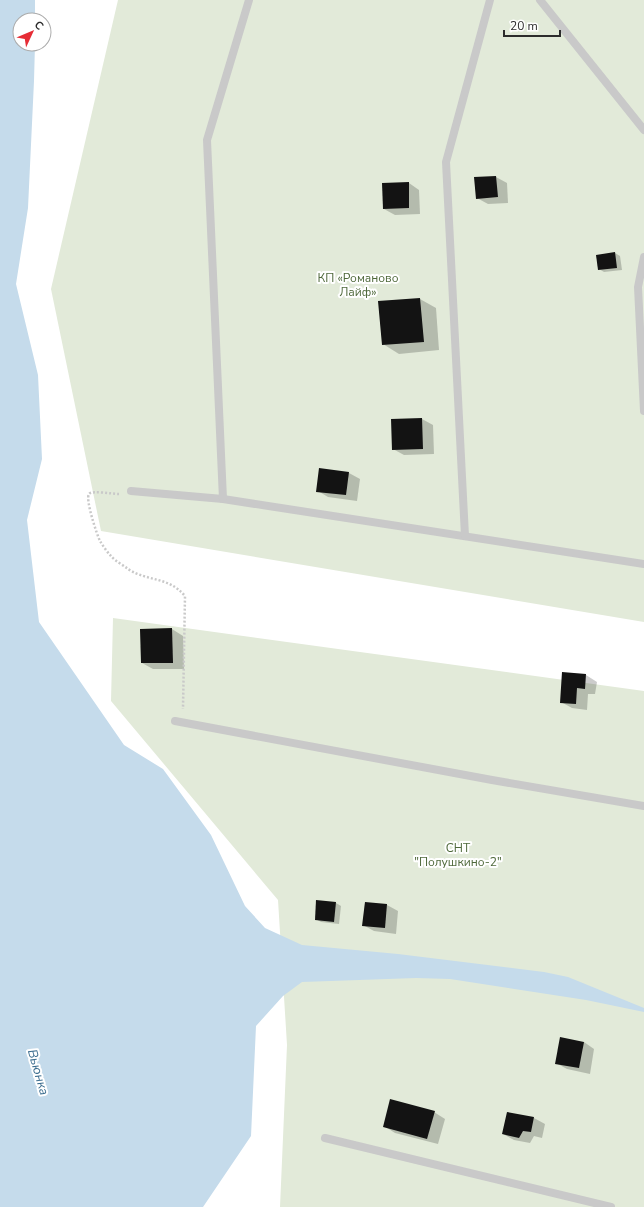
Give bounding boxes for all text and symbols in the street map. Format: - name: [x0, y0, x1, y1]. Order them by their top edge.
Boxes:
- north arrow: [12, 12, 52, 52]
- scale bar: [504, 12, 560, 38]
- text: С: [31, 17, 47, 34]
- text: 20 m: [510, 18, 538, 34]
- park label: КП «Романово Лайф»: [318, 270, 399, 300]
- park label: СНТ "Полушкино-2": [414, 840, 502, 870]
- water label: Вьюнка: [23, 1047, 53, 1097]

